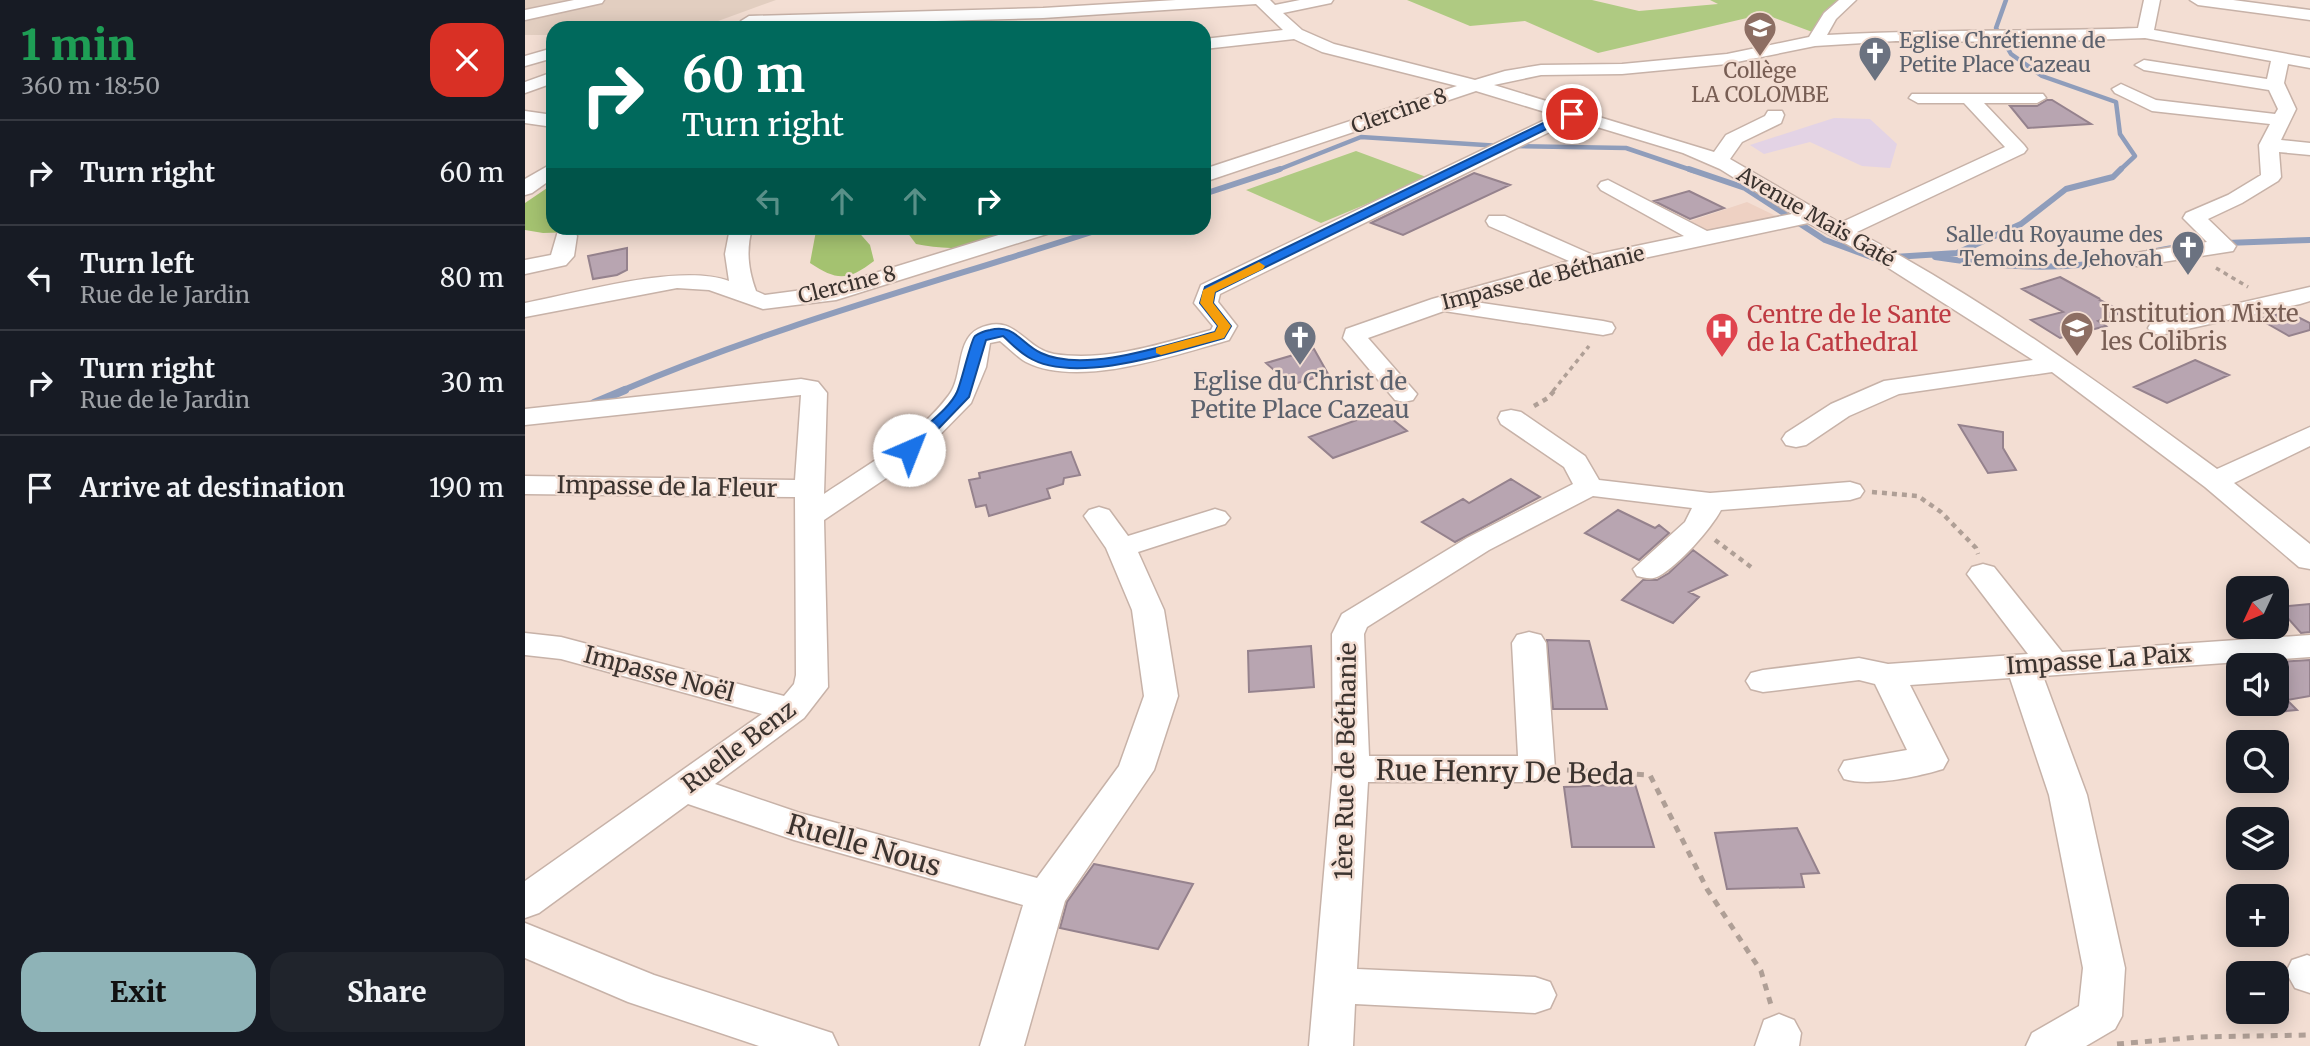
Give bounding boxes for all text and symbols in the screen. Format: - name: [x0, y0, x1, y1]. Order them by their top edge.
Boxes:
- school or university icon: Collège LA COLOMBE: [1741, 9, 1779, 58]
- text: 1 min: [21, 19, 136, 71]
- button: close: [430, 23, 504, 97]
- place label: Eglise Chrétienne de Petite Place Cazeau: [1899, 27, 2106, 78]
- church icon: Eglise Chrétienne de Petite Place Cazeau: [1856, 34, 1894, 83]
- text: 60 m: [682, 44, 805, 105]
- icon: right: [567, 49, 658, 140]
- place label: Collège LA COLOMBE: [1691, 57, 1829, 108]
- text: 360 m · 18:50: [21, 71, 160, 100]
- street label: Clercine 8: [1347, 82, 1450, 140]
- pin: [1542, 84, 1602, 144]
- icon: arrive: [1553, 95, 1591, 133]
- text: Turn right: [682, 105, 844, 145]
- icon: right: [21, 154, 59, 192]
- text: Turn right: [80, 156, 215, 189]
- text: 60 m: [440, 156, 504, 189]
- street label: Avenue Maïs Gaté: [1732, 160, 1900, 273]
- icon: left: [750, 182, 788, 220]
- icon: ahead: [823, 182, 861, 220]
- icon: ahead: [896, 182, 934, 220]
- icon: right: [969, 182, 1007, 220]
- place label: Salle du Royaume des Temoins de Jehovah: [1945, 221, 2163, 272]
- church icon: Salle du Royaume des Temoins de Jehovah: [2169, 228, 2207, 277]
- street label: Impasse de Béthanie: [1439, 239, 1647, 316]
- text: Turn left: [80, 247, 194, 280]
- icon: left: [21, 259, 59, 297]
- street label: Clercine 8: [795, 259, 899, 310]
- text: 80 m: [440, 261, 504, 294]
- text: Rue de le Jardin: [80, 280, 250, 309]
- place label: Institution Mixte les Colibris: [2101, 298, 2299, 357]
- place label: Centre de le Sante de la Cathedral: [1747, 299, 1951, 358]
- school or university icon: Institution Mixte les Colibris: [2058, 309, 2096, 358]
- hospital icon: Centre de le Sante de la Cathedral: [1703, 310, 1741, 359]
- church icon: Eglise du Christ de Petite Place Cazeau: [1281, 318, 1319, 367]
- text: Turn right: [80, 352, 215, 385]
- icon: right: [21, 364, 59, 402]
- text: 30 m: [441, 366, 504, 399]
- place label: Eglise du Christ de Petite Place Cazeau: [1190, 366, 1410, 425]
- text: Rue de le Jardin: [80, 385, 250, 414]
- position arrow: [872, 413, 946, 487]
- icon: arrive: [21, 469, 59, 507]
- street label: Impasse de la Fleur: [556, 469, 778, 504]
- text: Arrive at destination: [80, 471, 345, 504]
- text: 190 m: [429, 471, 504, 504]
- north arrow: [2226, 576, 2289, 639]
- map controls: [2226, 576, 2289, 1024]
- street label: Impasse La Paix: [2005, 637, 2194, 681]
- street label: Impasse Noël: [580, 639, 738, 709]
- street label: 1ère Rue de Béthanie: [1328, 642, 1363, 880]
- button: sound: [2226, 653, 2289, 716]
- street label: Ruelle Benz: [675, 694, 802, 800]
- button: search: [2226, 730, 2289, 793]
- street label: Rue Henry De Beda: [1375, 752, 1635, 792]
- street label: Ruelle Nous: [783, 806, 945, 884]
- button: layers: [2226, 807, 2289, 870]
- button: +: [2226, 884, 2289, 947]
- button: Exit: [21, 952, 256, 1032]
- button: Share: [270, 952, 504, 1032]
- button: −: [2226, 961, 2289, 1024]

